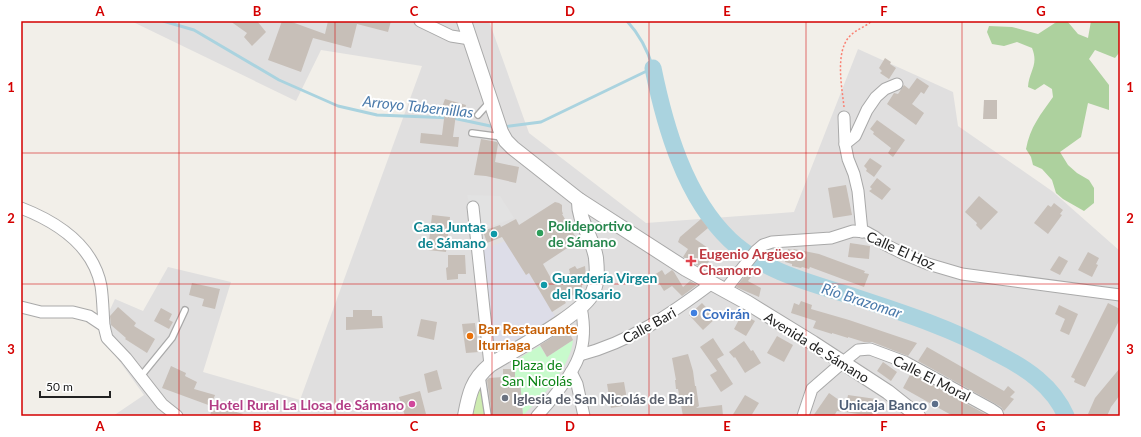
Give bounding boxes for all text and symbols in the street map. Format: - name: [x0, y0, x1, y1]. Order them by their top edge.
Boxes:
- text: A: [94, 3, 105, 19]
- text: B: [253, 3, 262, 19]
- text: C: [410, 3, 419, 19]
- text: D: [565, 3, 575, 19]
- text: E: [723, 3, 731, 19]
- text: F: [880, 3, 888, 19]
- text: G: [1036, 3, 1046, 19]
- text: 1: [7, 79, 15, 95]
- text: 1: [1126, 79, 1134, 95]
- water label: Arroyo Tabernillas: [361, 91, 474, 121]
- text: 2: [7, 210, 15, 226]
- text: 2: [1126, 210, 1134, 226]
- place label: Polideportivo de Sámano: [548, 217, 632, 250]
- place label: Casa Juntas de Sámano: [413, 218, 486, 251]
- street label: Calle El Hoz: [864, 227, 938, 273]
- marker: Polideportivo de Sámano: [535, 228, 545, 238]
- marker: Casa Juntas de Sámano: [489, 229, 499, 239]
- place label: Eugenio Argüeso Chamorro: [699, 245, 804, 278]
- marker: Eugenio Argüeso Chamorro: [686, 256, 696, 266]
- place label: Guardería Virgen del Rosario: [552, 269, 657, 302]
- water label: Río Brazomar: [820, 279, 905, 322]
- marker: Guardería Virgen del Rosario: [539, 280, 549, 290]
- street label: Calle Bari: [619, 303, 679, 347]
- place label: Covirán: [702, 305, 750, 322]
- marker: Covirán: [689, 308, 699, 318]
- street label: Avenida de Sámano: [761, 308, 873, 386]
- place label: Bar Restaurante Iturriaga: [478, 320, 578, 353]
- marker: Bar Restaurante Iturriaga: [465, 331, 475, 341]
- text: 3: [7, 341, 15, 357]
- text: 3: [1126, 341, 1134, 357]
- street label: Calle El Moral: [890, 351, 974, 405]
- park label: Plaza de San Nicolás: [502, 356, 572, 389]
- scale bar: [40, 373, 110, 399]
- text: 50 m: [46, 379, 73, 394]
- place label: Iglesia de San Nicolás de Bari: [513, 390, 693, 407]
- marker: Iglesia de San Nicolás de Bari: [500, 393, 510, 403]
- place label: Hotel Rural La Llosa de Sámano: [209, 396, 404, 413]
- place label: Unicaja Banco: [839, 396, 927, 413]
- marker: Hotel Rural La Llosa de Sámano: [407, 399, 417, 409]
- marker: Unicaja Banco: [930, 399, 940, 409]
- text: A: [94, 418, 105, 434]
- text: B: [253, 418, 262, 434]
- text: C: [410, 418, 419, 434]
- text: D: [565, 418, 575, 434]
- text: E: [723, 418, 731, 434]
- text: F: [880, 418, 888, 434]
- text: G: [1036, 418, 1046, 434]

